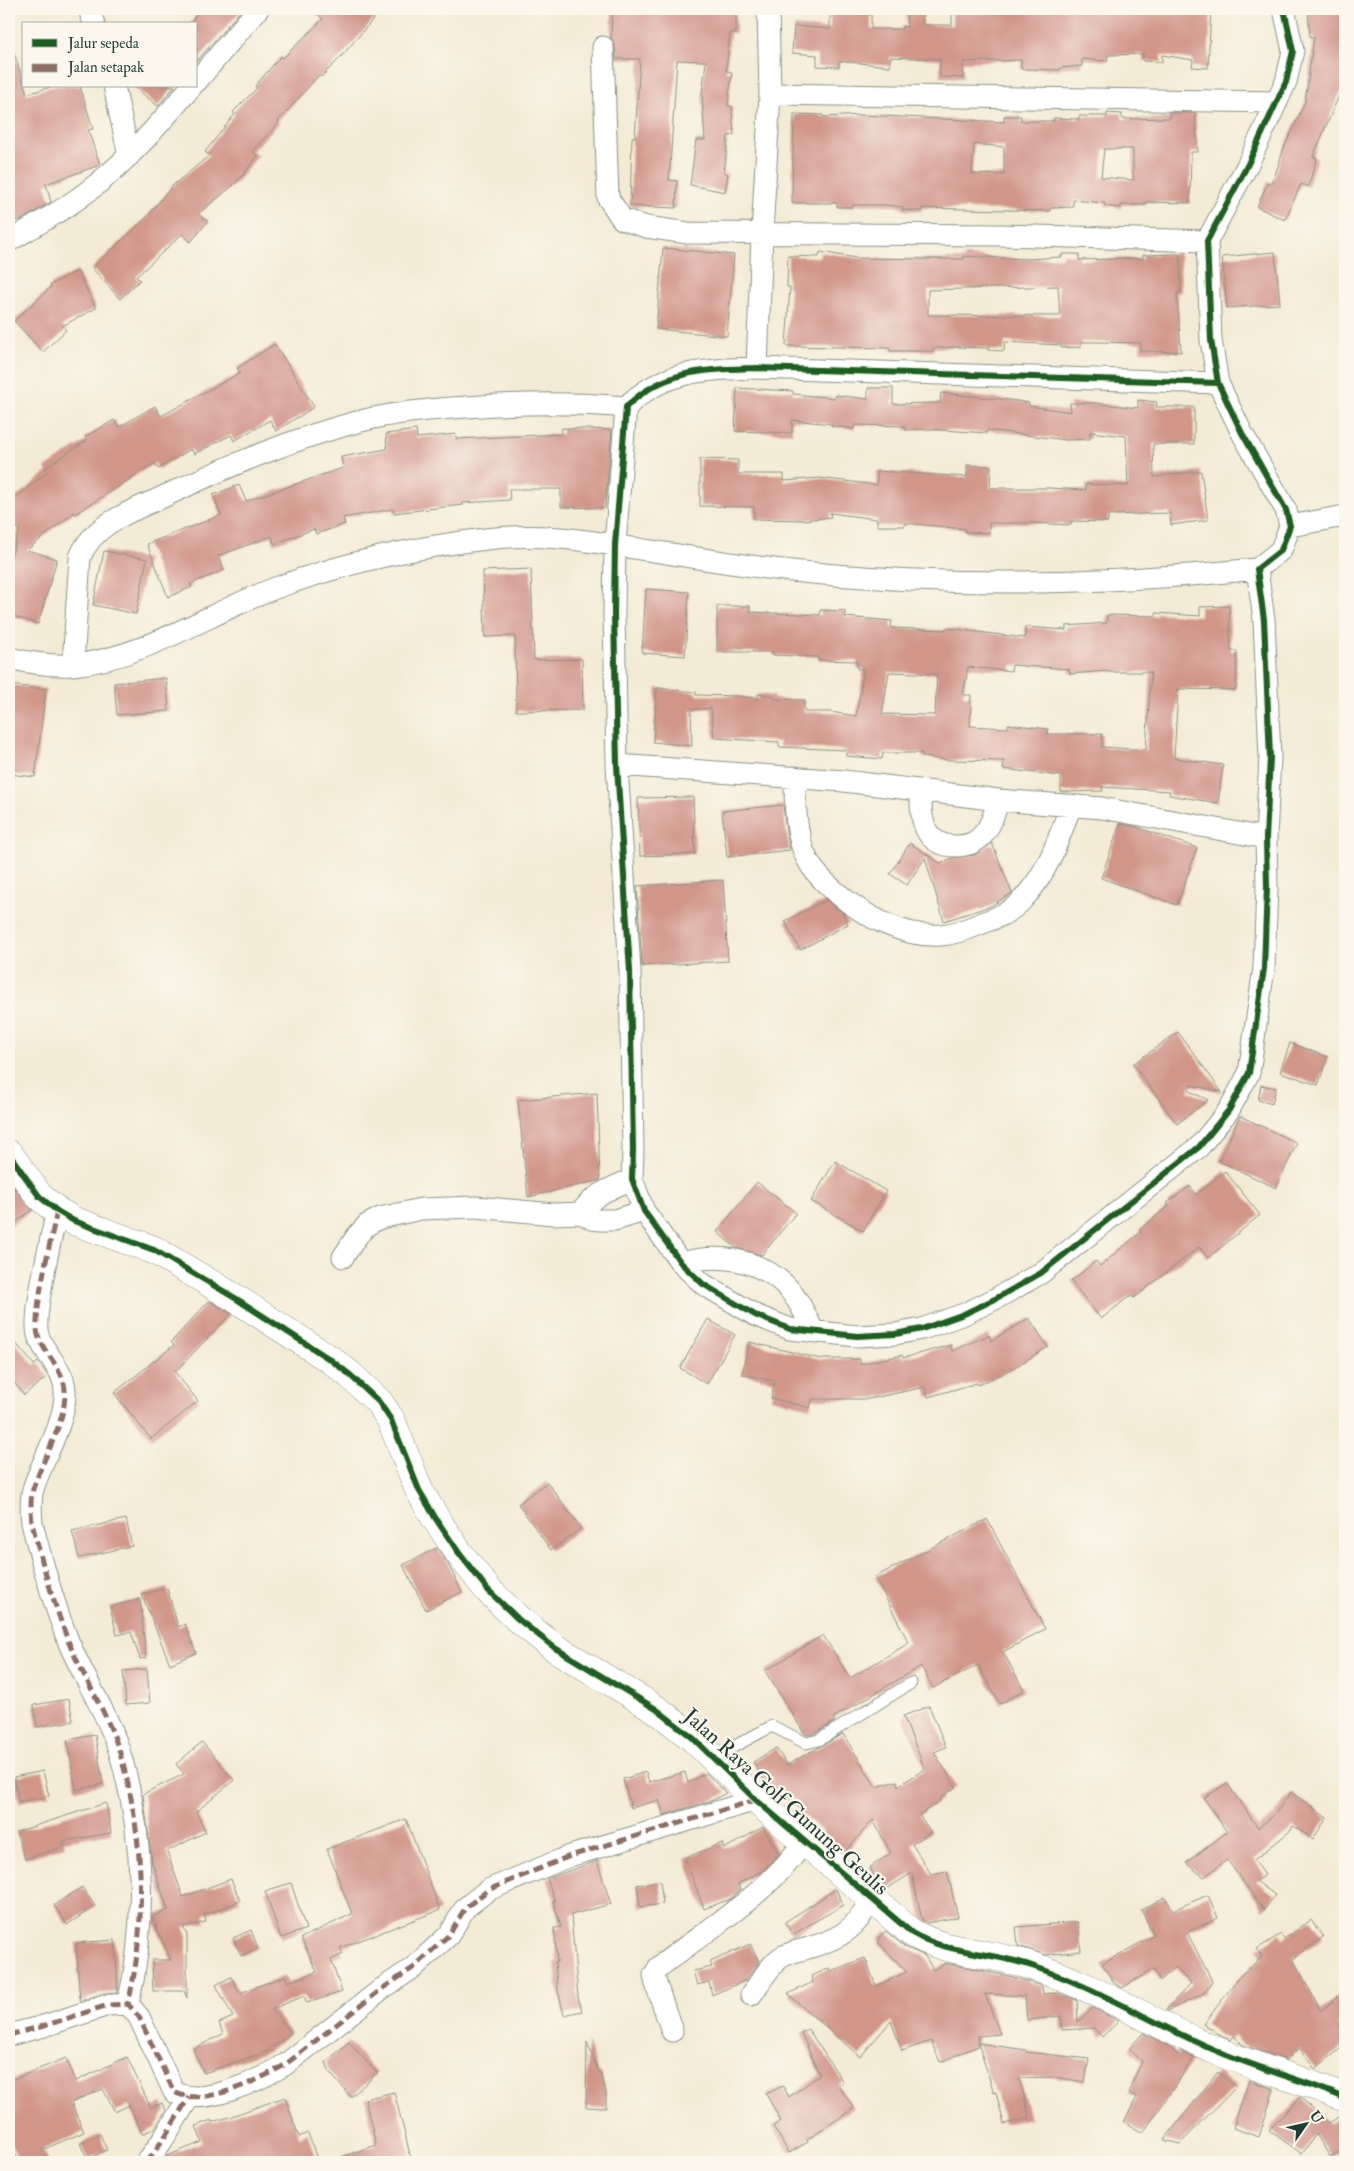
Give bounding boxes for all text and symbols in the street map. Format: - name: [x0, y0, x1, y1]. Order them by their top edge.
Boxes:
- legend: [22, 22, 198, 88]
- text: Jalur sepeda: [67, 34, 140, 54]
- text: Jalan setapak: [67, 58, 144, 78]
- street label: Jalan Raya Golf Gunung Geulis: [677, 1702, 894, 1901]
- north arrow: [1282, 2098, 1332, 2148]
- text: U: [1306, 2107, 1327, 2127]

